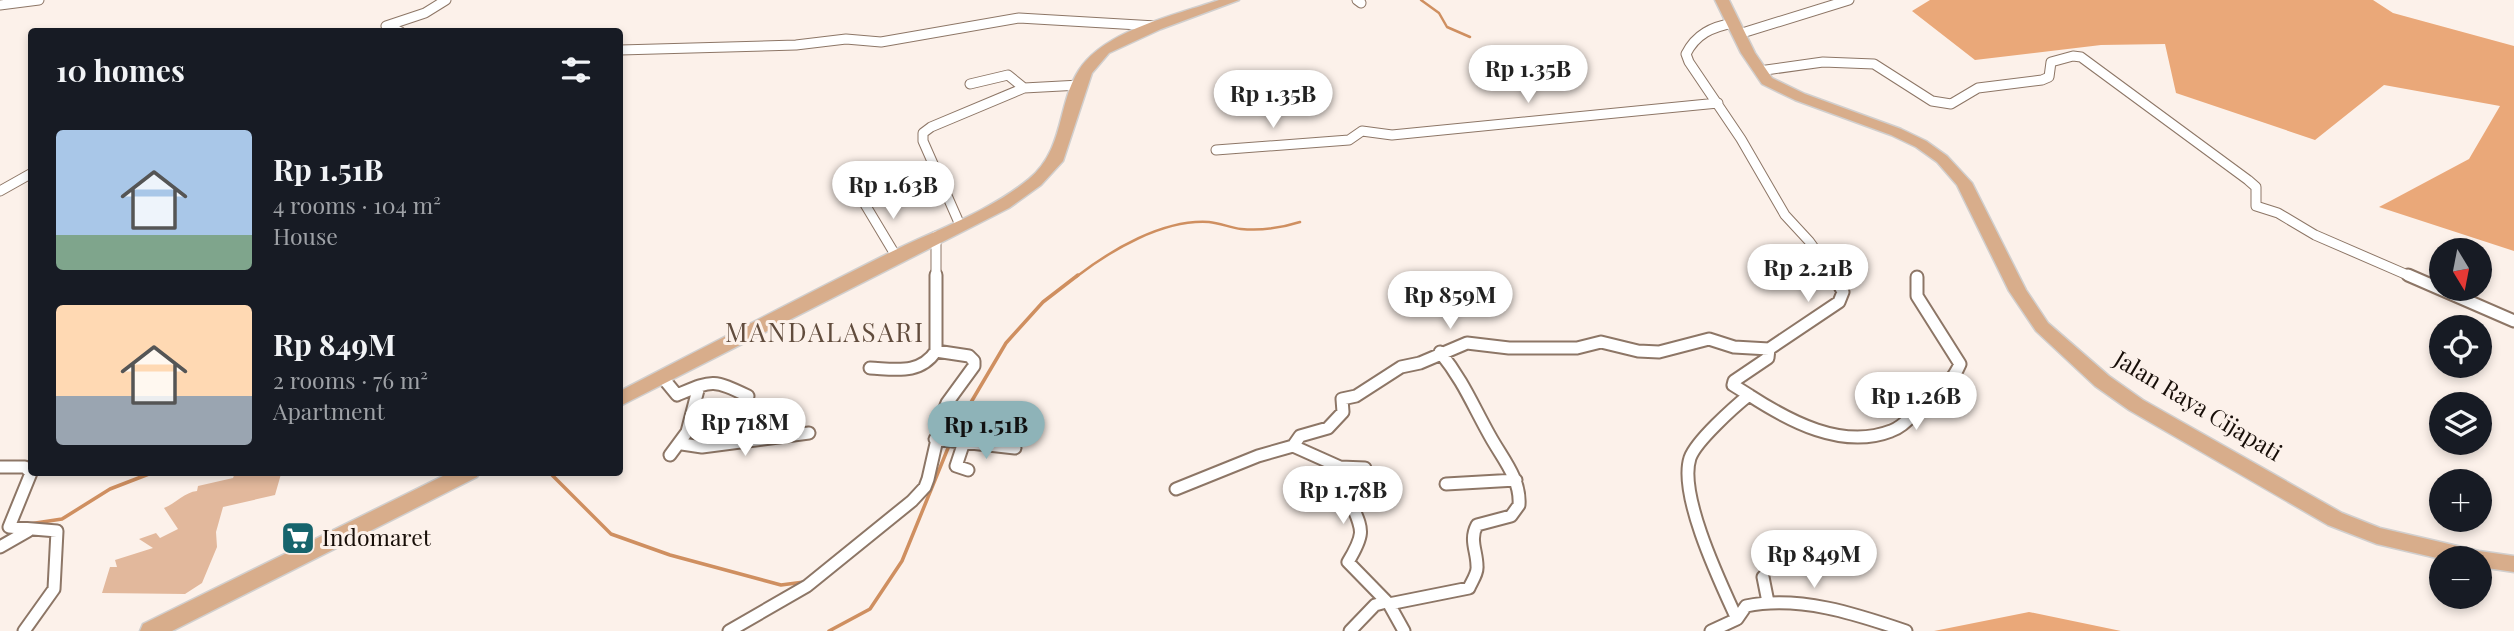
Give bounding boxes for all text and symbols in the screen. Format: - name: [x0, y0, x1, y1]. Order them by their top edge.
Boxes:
- pin: Rp 1.35B: [1456, 46, 1600, 105]
- text: 10 homes: [56, 50, 185, 90]
- icon: filters: [557, 51, 595, 89]
- text: Rp 1.35B: [1485, 52, 1571, 83]
- pin: Rp 1.35B: [1201, 71, 1345, 130]
- text: Rp 1.35B: [1230, 77, 1316, 108]
- text: Rp 1.51B: [273, 149, 383, 189]
- icon: home: [112, 158, 196, 242]
- pin: Rp 1.63B: [821, 162, 965, 221]
- text: Rp 1.63B: [848, 168, 938, 199]
- text: 4 rooms · 104 m²: [273, 189, 441, 220]
- text: House: [273, 220, 338, 251]
- north arrow: [2429, 238, 2492, 301]
- map controls: [2429, 238, 2492, 609]
- pin: Rp 2.21B: [1736, 244, 1880, 304]
- text: Rp 2.21B: [1763, 251, 1853, 282]
- pin: Rp 859M: [1385, 272, 1515, 331]
- text: Rp 859M: [1404, 278, 1496, 309]
- district label: MANDALASARI: [725, 314, 925, 349]
- button: locate: [2429, 315, 2492, 378]
- text: Rp 849M: [273, 324, 396, 364]
- icon: home: [112, 333, 196, 417]
- street label: Jalan Raya Cijapati: [2108, 342, 2289, 467]
- text: 2 rooms · 76 m²: [273, 364, 428, 395]
- pin: Rp 1.26B: [1844, 372, 1988, 432]
- text: Rp 1.26B: [1871, 379, 1961, 410]
- button: layers: [2429, 392, 2492, 455]
- text: Apartment: [273, 395, 385, 426]
- pin: Rp 718M: [680, 398, 810, 458]
- pin: Rp 1.51B: [914, 402, 1058, 461]
- text: Rp 718M: [701, 405, 789, 436]
- text: Rp 1.51B: [944, 408, 1028, 439]
- pin: Rp 1.78B: [1271, 466, 1415, 526]
- button: +: [2429, 469, 2492, 532]
- text: Rp 1.78B: [1299, 473, 1387, 504]
- supermarket icon: Indomaret: [279, 519, 317, 557]
- place label: Indomaret: [322, 521, 432, 552]
- pin: Rp 849M: [1749, 530, 1879, 590]
- text: Rp 849M: [1767, 537, 1861, 568]
- button: −: [2429, 546, 2492, 609]

